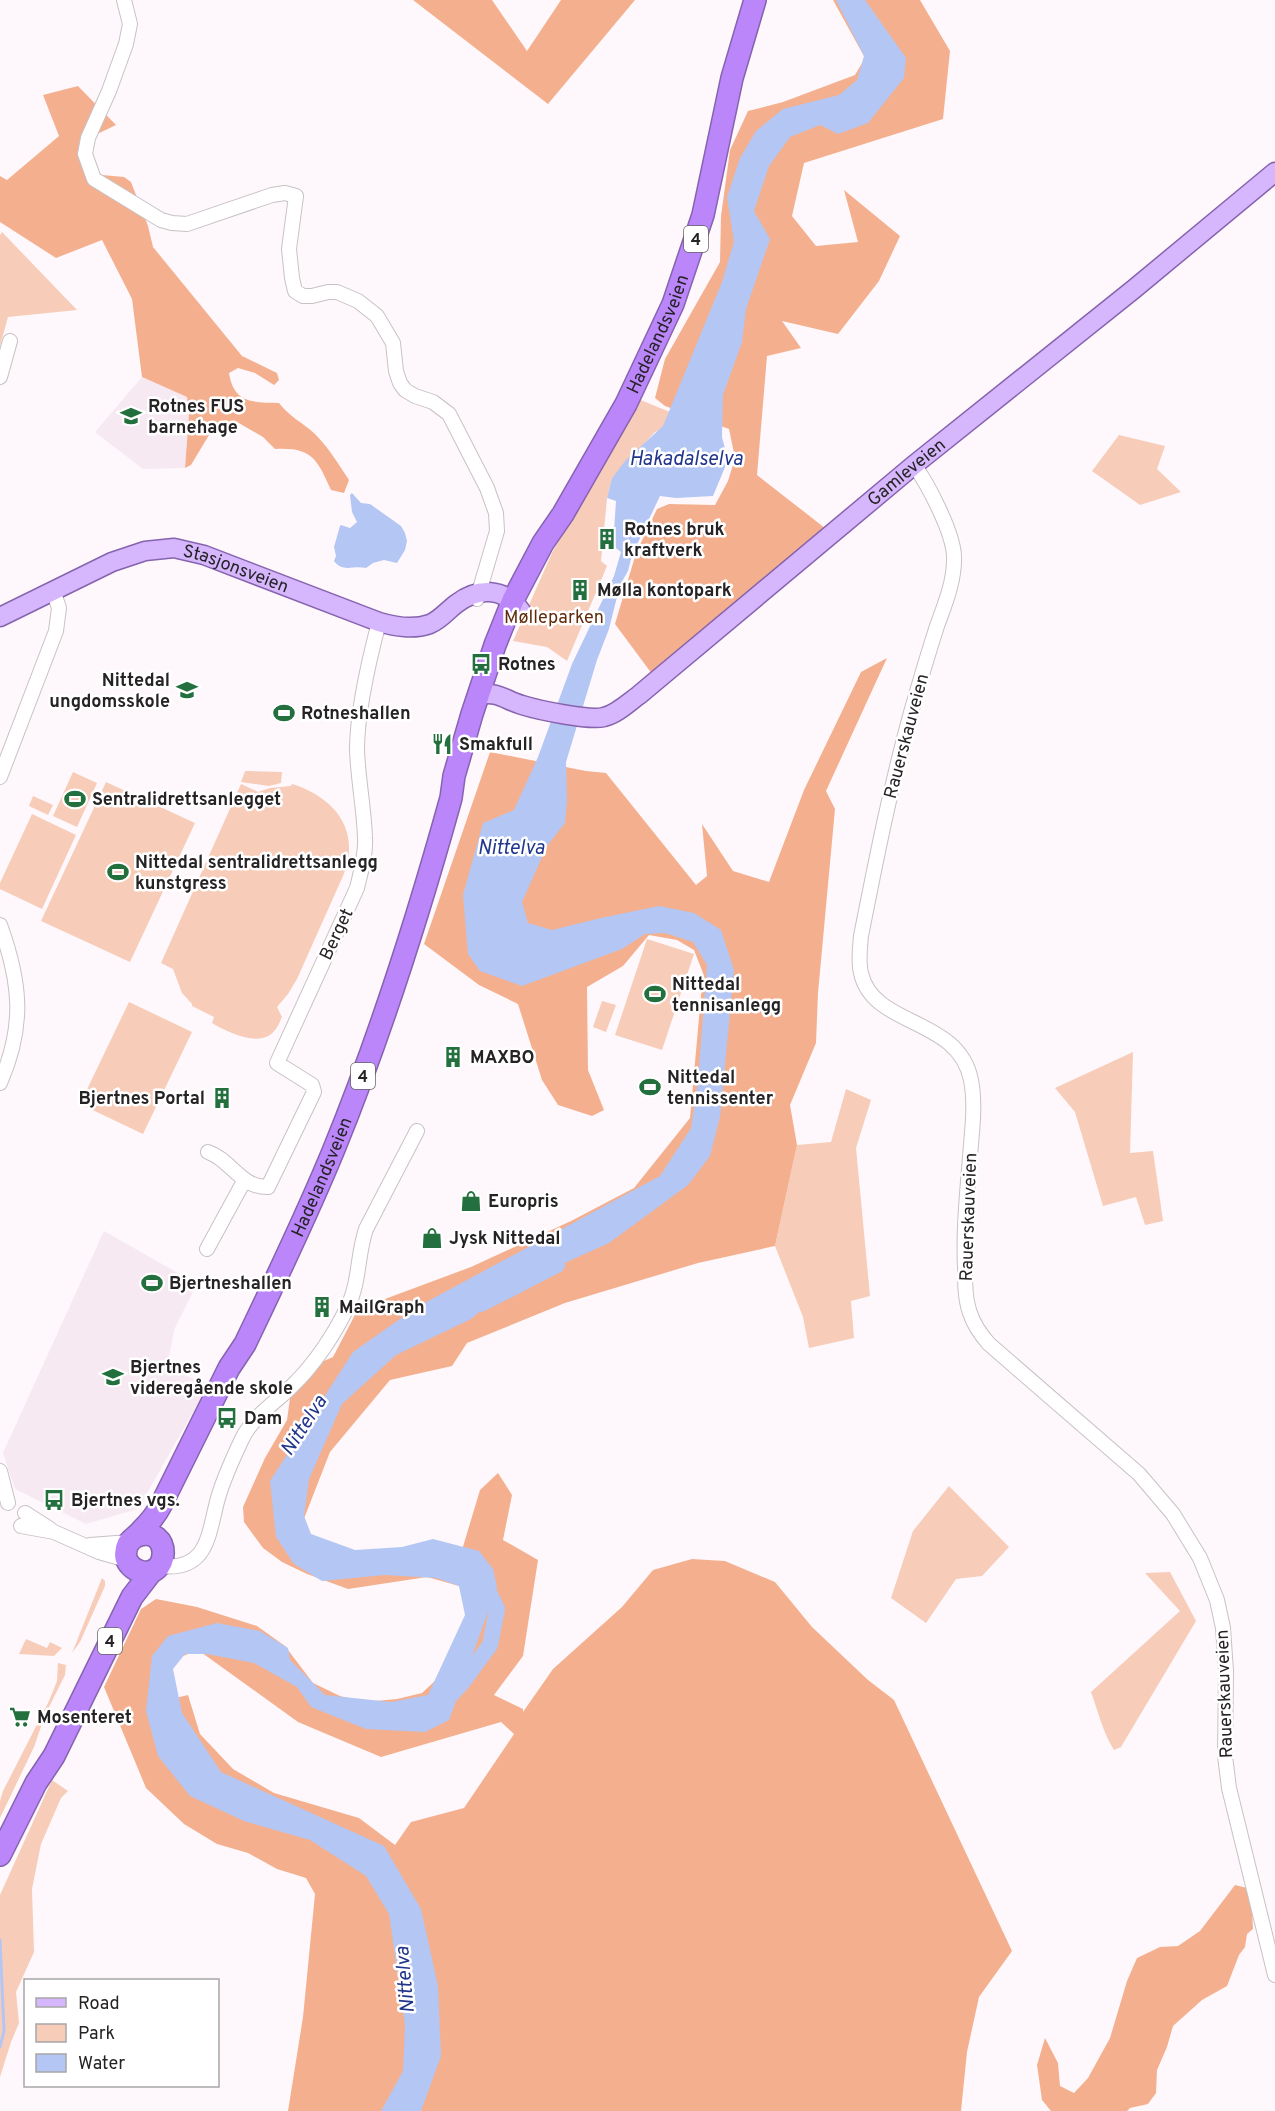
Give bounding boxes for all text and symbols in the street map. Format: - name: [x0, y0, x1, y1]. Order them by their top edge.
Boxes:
- road number: 4: [684, 226, 708, 252]
- street label: Hadelandsveien: [622, 272, 695, 398]
- place label: Rotnes FUS barnehage: [148, 396, 244, 440]
- school or university icon: Rotnes FUS barnehage: [119, 404, 143, 428]
- street label: Gamleveien: [863, 434, 951, 512]
- water label: Hakadalselva: [629, 447, 743, 473]
- place label: Rotnes bruk kraftverk: [624, 519, 725, 563]
- building icon: Rotnes bruk kraftverk: [595, 527, 619, 551]
- street label: Stasjonsveien: [180, 540, 292, 599]
- building icon: Mølla kontopark: [568, 578, 592, 602]
- place label: Mølla kontopark: [597, 580, 732, 603]
- park label: Mølleparken: [504, 607, 604, 630]
- bus stop icon: Rotnes: [469, 652, 493, 676]
- place label: Rotnes: [498, 654, 556, 677]
- place label: Nittedal ungdomsskole: [49, 670, 170, 714]
- street label: Rauerskauveien: [880, 671, 935, 802]
- school or university icon: Nittedal ungdomsskole: [175, 678, 199, 702]
- sports icon: Rotneshallen: [272, 701, 296, 725]
- place label: Rotneshallen: [301, 703, 411, 726]
- restaurant icon: Smakfull: [430, 732, 454, 756]
- place label: Smakfull: [459, 734, 533, 757]
- sports icon: Sentralidrettsanlegget: [63, 787, 87, 811]
- place label: Sentralidrettsanlegget: [92, 789, 281, 812]
- water label: Nittelva: [477, 836, 545, 862]
- place label: Nittedal sentralidrettsanlegg kunstgress: [135, 852, 378, 896]
- sports icon: Nittedal sentralidrettsanlegg kunstgress: [106, 860, 130, 884]
- street label: Berget: [315, 905, 359, 964]
- place label: Nittedal tennisanlegg: [672, 974, 781, 1018]
- sports icon: Nittedal tennisanlegg: [643, 982, 667, 1006]
- building icon: MAXBO: [441, 1045, 465, 1069]
- place label: MAXBO: [470, 1047, 534, 1070]
- road number: 4: [351, 1063, 375, 1089]
- place label: Nittedal tennissenter: [667, 1067, 774, 1111]
- sports icon: Nittedal tennissenter: [638, 1075, 662, 1099]
- building icon: Bjertnes Portal: [210, 1086, 234, 1110]
- place label: Bjertnes Portal: [78, 1088, 205, 1111]
- street label: Hadelandsveien: [287, 1114, 359, 1241]
- street label: Rauerskauveien: [956, 1152, 983, 1282]
- shop icon: Europris: [459, 1189, 483, 1213]
- place label: Europris: [488, 1191, 559, 1214]
- shop icon: Jysk Nittedal: [420, 1226, 444, 1250]
- place label: Jysk Nittedal: [449, 1228, 561, 1251]
- sports icon: Bjertneshallen: [140, 1271, 164, 1295]
- place label: Bjertneshallen: [169, 1273, 292, 1296]
- building icon: MailGraph: [310, 1295, 334, 1319]
- place label: MailGraph: [339, 1297, 425, 1320]
- place label: Bjertnes videregående skole: [130, 1357, 293, 1401]
- school or university icon: Bjertnes videregående skole: [101, 1365, 125, 1389]
- water label: Nittelva: [276, 1390, 334, 1461]
- bus stop icon: Dam: [215, 1406, 239, 1430]
- place label: Dam: [244, 1408, 282, 1431]
- bus stop icon: Bjertnes vgs.: [42, 1488, 66, 1512]
- place label: Bjertnes vgs.: [71, 1490, 180, 1513]
- road number: 4: [98, 1628, 122, 1654]
- street label: Rauerskauveien: [1212, 1629, 1239, 1759]
- supermarket icon: Mosenteret: [8, 1705, 32, 1729]
- place label: Mosenteret: [37, 1707, 132, 1730]
- water label: Nittelva: [390, 1945, 422, 2014]
- legend: [24, 1979, 219, 2087]
- text: Road: [78, 1993, 120, 2016]
- text: Park: [78, 2023, 115, 2046]
- text: Water: [78, 2053, 125, 2076]

